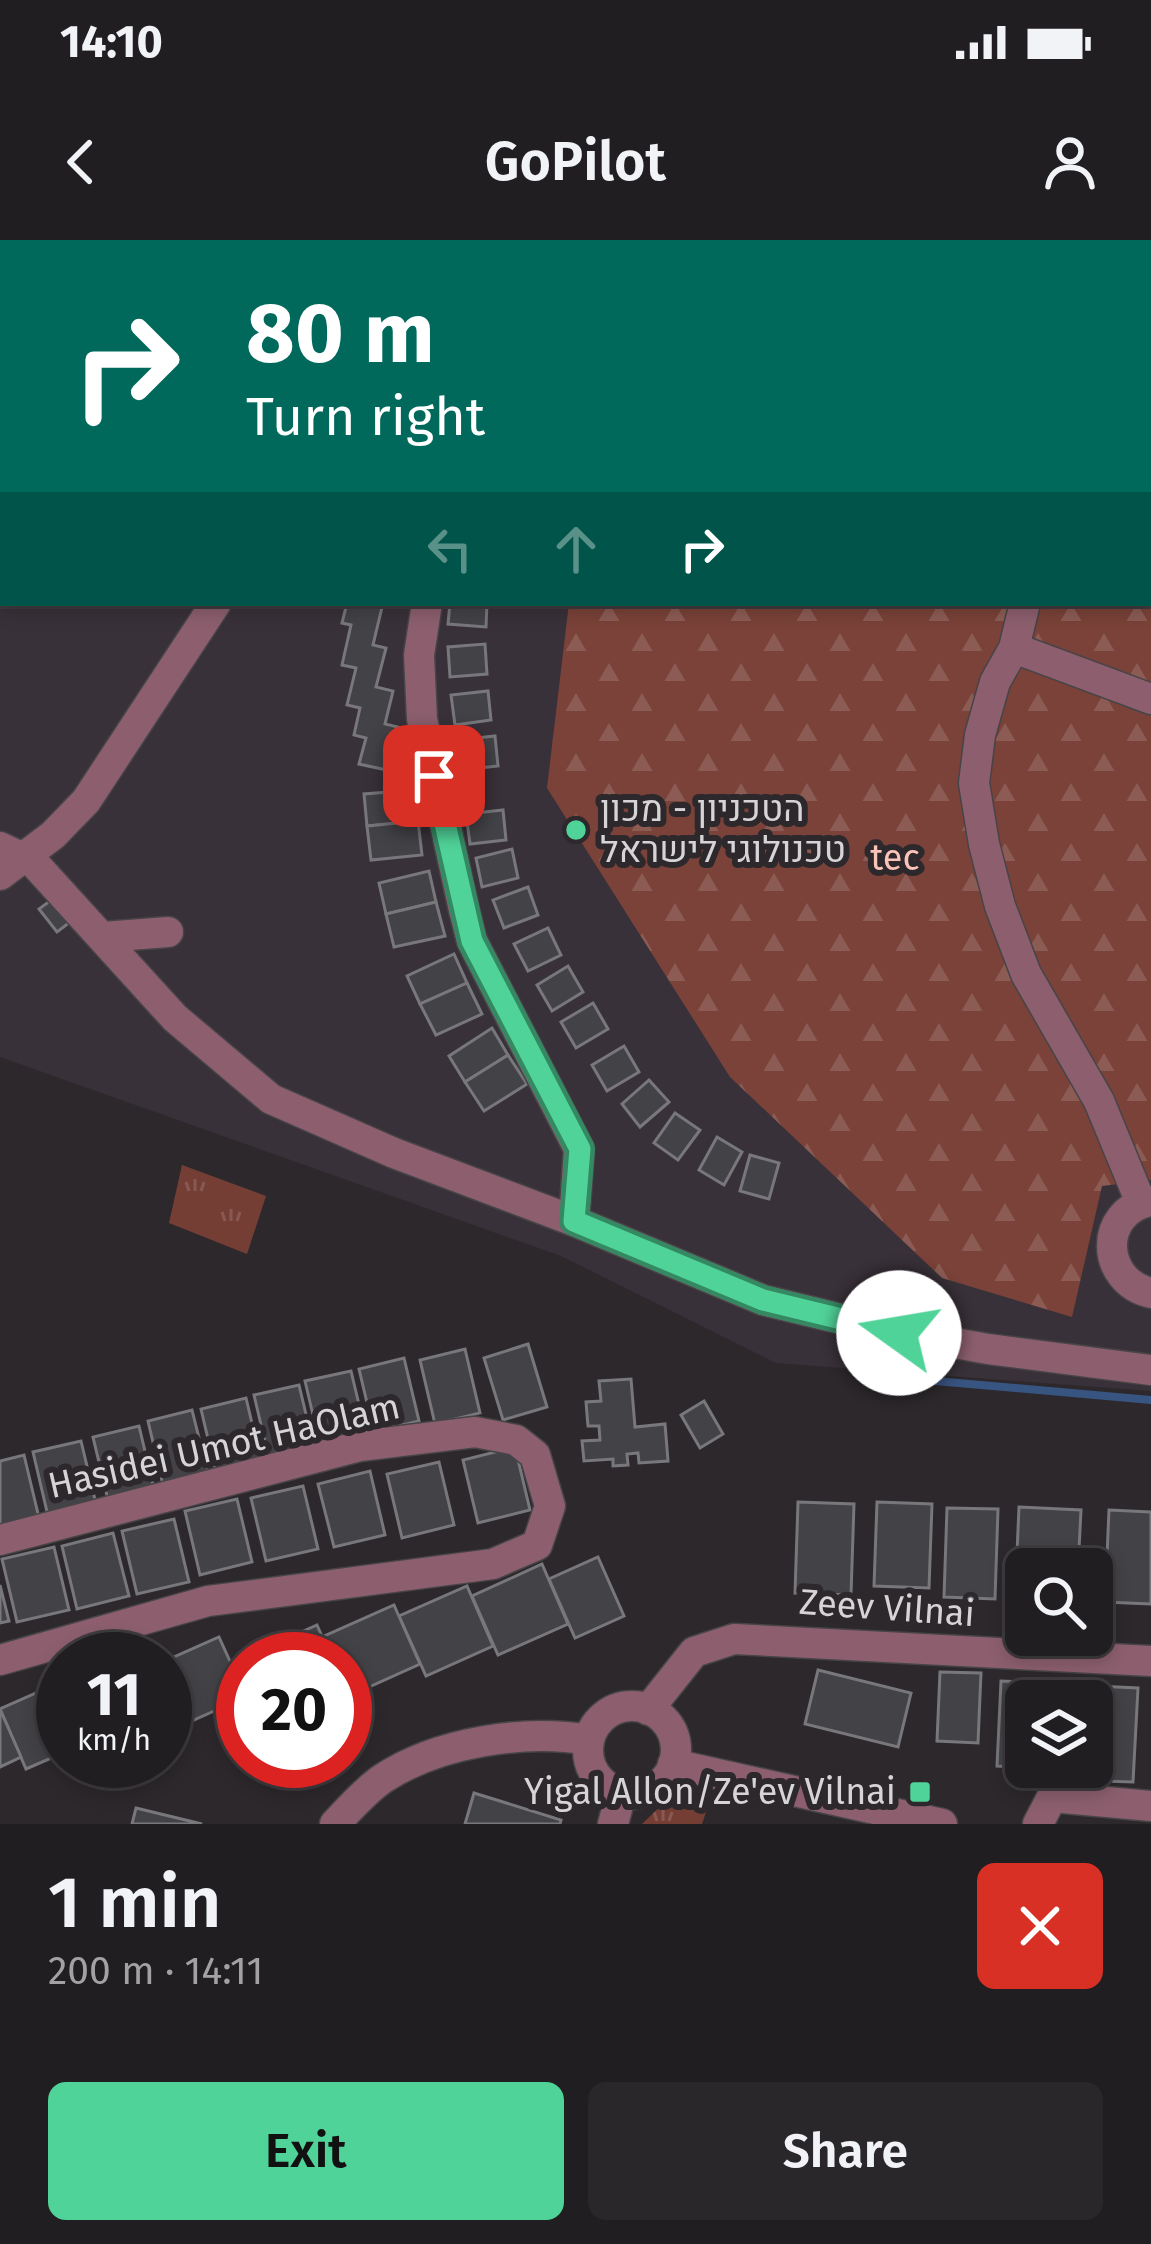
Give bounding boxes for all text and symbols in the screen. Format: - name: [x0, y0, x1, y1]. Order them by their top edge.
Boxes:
- text: 14:10: [60, 15, 163, 69]
- icon: back: [48, 129, 114, 195]
- icon: person: [1037, 129, 1103, 195]
- text: GoPilot: [485, 130, 666, 194]
- text: 80 m: [246, 283, 435, 384]
- icon: right: [48, 288, 204, 444]
- text: Turn right: [246, 385, 485, 449]
- icon: left: [417, 516, 483, 582]
- icon: ahead: [543, 516, 609, 582]
- icon: right: [669, 516, 735, 582]
- pin: [383, 725, 485, 827]
- icon: arrive: [401, 743, 467, 809]
- place label: הטכניון - מכון טכנולוגי לישראל: [600, 787, 846, 872]
- marker: הטכניון - מכון טכנולוגי לישראל: [563, 817, 589, 843]
- park label: tec: [870, 836, 920, 880]
- position arrow: [836, 1270, 962, 1396]
- street label: Hasidei Umot HaOlam: [44, 1384, 404, 1508]
- map controls: [1005, 1548, 1113, 1788]
- button: search: [1005, 1548, 1113, 1656]
- street label: Zeev Vilnai: [798, 1580, 976, 1636]
- speed limit sign: 20: [216, 1632, 372, 1788]
- text: 11: [87, 1659, 141, 1731]
- button: layers: [1005, 1680, 1113, 1788]
- text: km/h: [77, 1722, 151, 1758]
- place label: Yigal Allon/Ze'ev Vilnai: [524, 1770, 896, 1814]
- marker: Yigal Allon/Ze'ev Vilnai: [907, 1779, 933, 1805]
- text: 1 min: [48, 1860, 221, 1946]
- button: close: [977, 1863, 1103, 1989]
- text: 200 m · 14:11: [48, 1948, 263, 1994]
- button: Exit: [48, 2082, 564, 2220]
- button: Share: [588, 2082, 1103, 2220]

